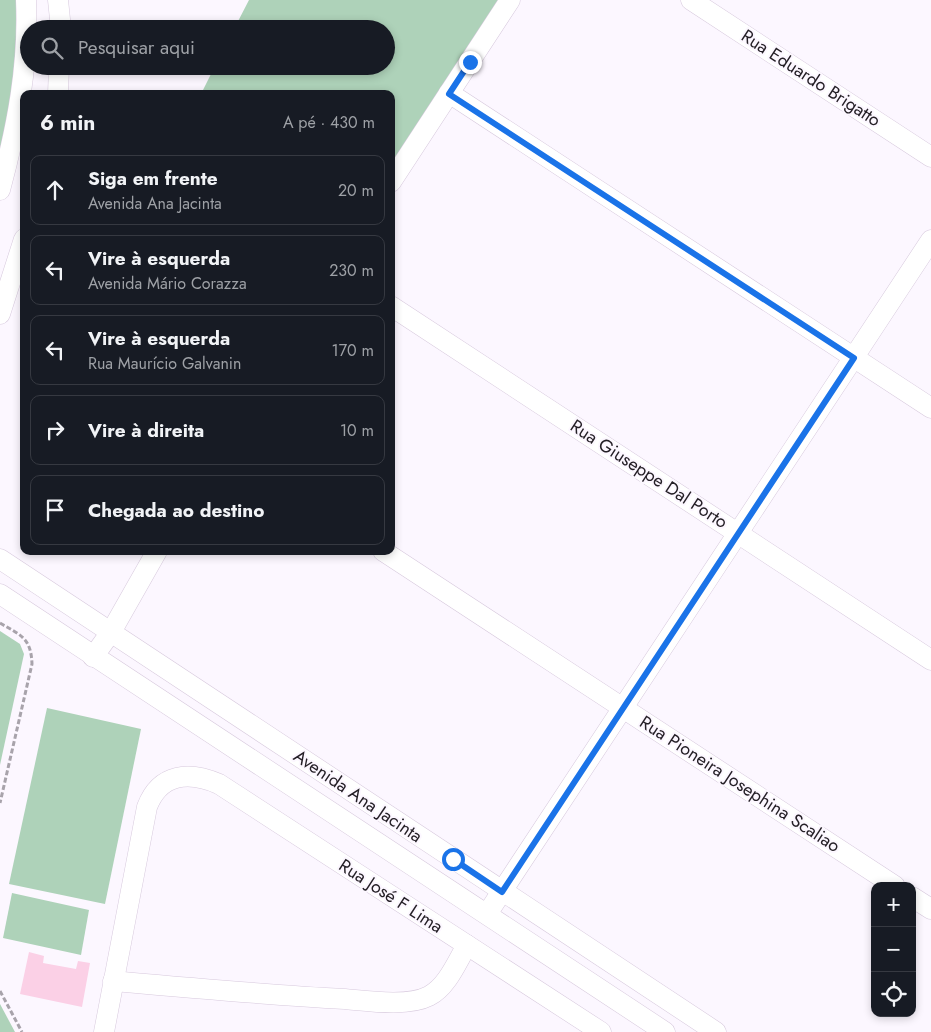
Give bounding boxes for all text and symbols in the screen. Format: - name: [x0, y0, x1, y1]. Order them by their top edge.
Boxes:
- search box: [20, 20, 395, 75]
- street label: Rua Eduardo Brigatto: [736, 23, 886, 133]
- icon: search: [38, 34, 66, 62]
- text: Pesquisar aqui: [78, 34, 195, 61]
- route end: [459, 51, 482, 74]
- text: 6 min: [40, 108, 95, 138]
- text: A pé · 430 m: [283, 111, 375, 134]
- text: Siga em frente: [88, 165, 218, 192]
- icon: ahead: [41, 176, 69, 204]
- text: 20 m: [338, 179, 374, 202]
- text: Avenida Ana Jacinta: [88, 192, 222, 215]
- text: Vire à esquerda: [88, 245, 230, 272]
- icon: left: [41, 256, 69, 284]
- text: 230 m: [329, 259, 374, 282]
- text: Avenida Mário Corazza: [88, 272, 247, 295]
- text: Vire à esquerda: [88, 325, 230, 352]
- icon: left: [41, 336, 69, 364]
- text: 170 m: [332, 339, 374, 362]
- text: Rua Maurício Galvanin: [88, 352, 241, 375]
- street label: Rua Giuseppe Dal Porto: [565, 413, 733, 535]
- icon: right: [41, 416, 69, 444]
- text: Vire à direita: [88, 417, 204, 444]
- text: 10 m: [340, 419, 374, 442]
- icon: arrive: [41, 496, 69, 524]
- text: Chegada ao destino: [88, 497, 264, 524]
- street label: Rua Pioneira Josephina Scaliao: [635, 709, 846, 859]
- street label: Avenida Ana Jacinta: [288, 743, 428, 849]
- route start: [442, 848, 465, 871]
- street label: Rua José F Lima: [334, 853, 448, 939]
- map controls: [871, 882, 916, 1017]
- button: +: [871, 882, 916, 927]
- button: −: [871, 927, 916, 972]
- button: locate: [871, 972, 916, 1017]

